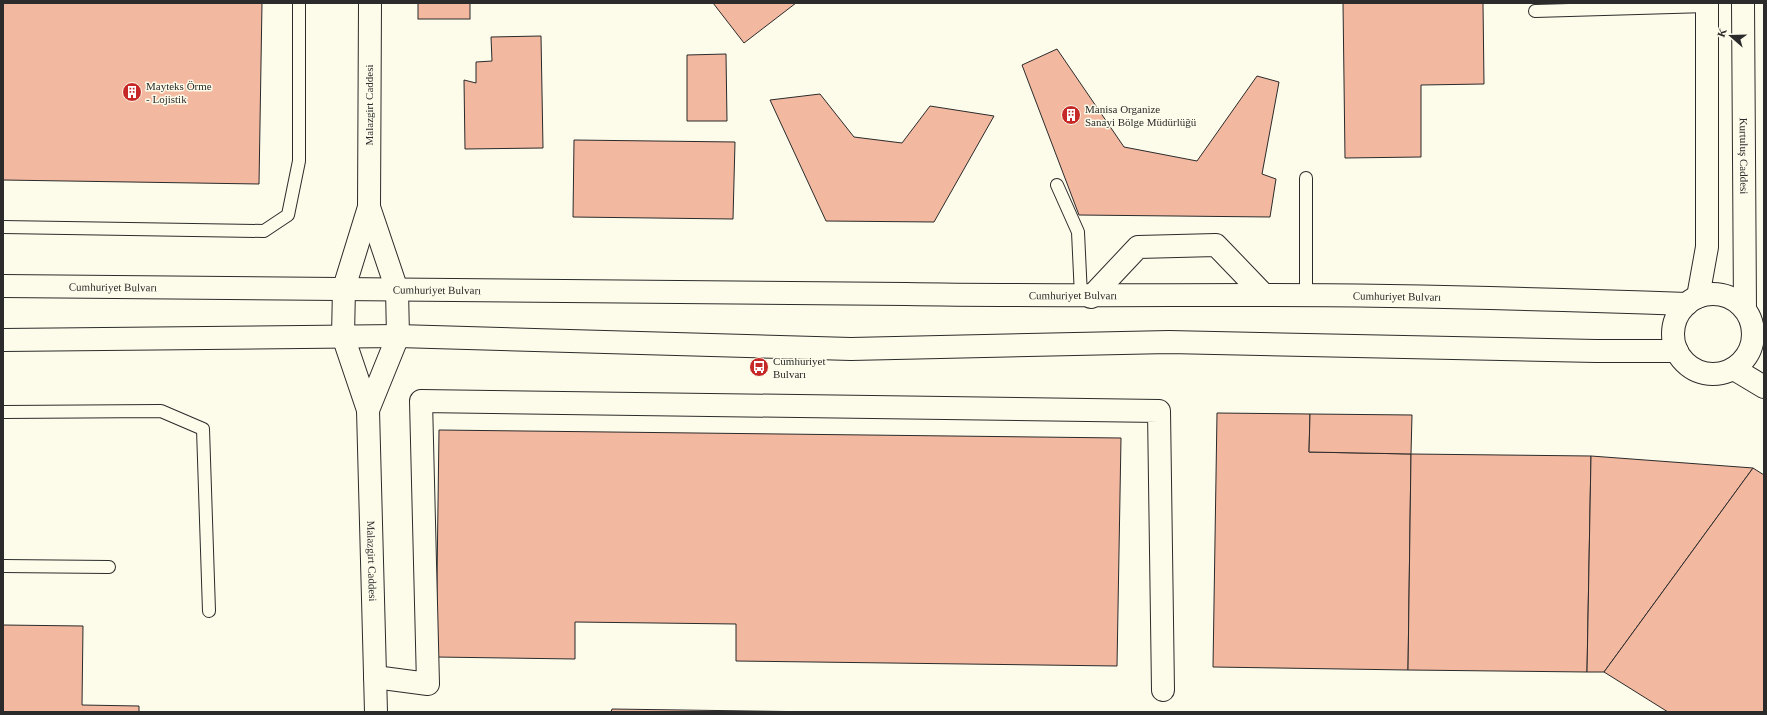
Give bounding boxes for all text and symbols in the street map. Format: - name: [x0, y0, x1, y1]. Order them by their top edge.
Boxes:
- north arrow: [1711, 16, 1751, 56]
- text: K: [1715, 26, 1729, 39]
- street label: Malazgirt Caddesi: [363, 65, 375, 145]
- place label: Mayteks Örme - Lojistik: [146, 80, 212, 105]
- building icon: Mayteks Örme - Lojistik: [121, 81, 143, 103]
- place label: Manisa Organize Sanayi Bölge Müdürlüğü: [1085, 103, 1197, 128]
- building icon: Manisa Organize Sanayi Bölge Müdürlüğü: [1060, 104, 1082, 126]
- street label: Kurtuluş Caddesi: [1738, 118, 1750, 194]
- street label: Cumhuriyet Bulvarı: [69, 281, 157, 293]
- street label: Cumhuriyet Bulvarı: [393, 283, 481, 296]
- street label: Cumhuriyet Bulvarı: [1029, 289, 1117, 301]
- street label: Cumhuriyet Bulvarı: [1353, 290, 1441, 303]
- place label: Cumhuriyet Bulvarı: [773, 355, 826, 380]
- bus stop icon: Cumhuriyet Bulvarı: [748, 356, 770, 378]
- street label: Malazgirt Caddesi: [365, 520, 379, 602]

